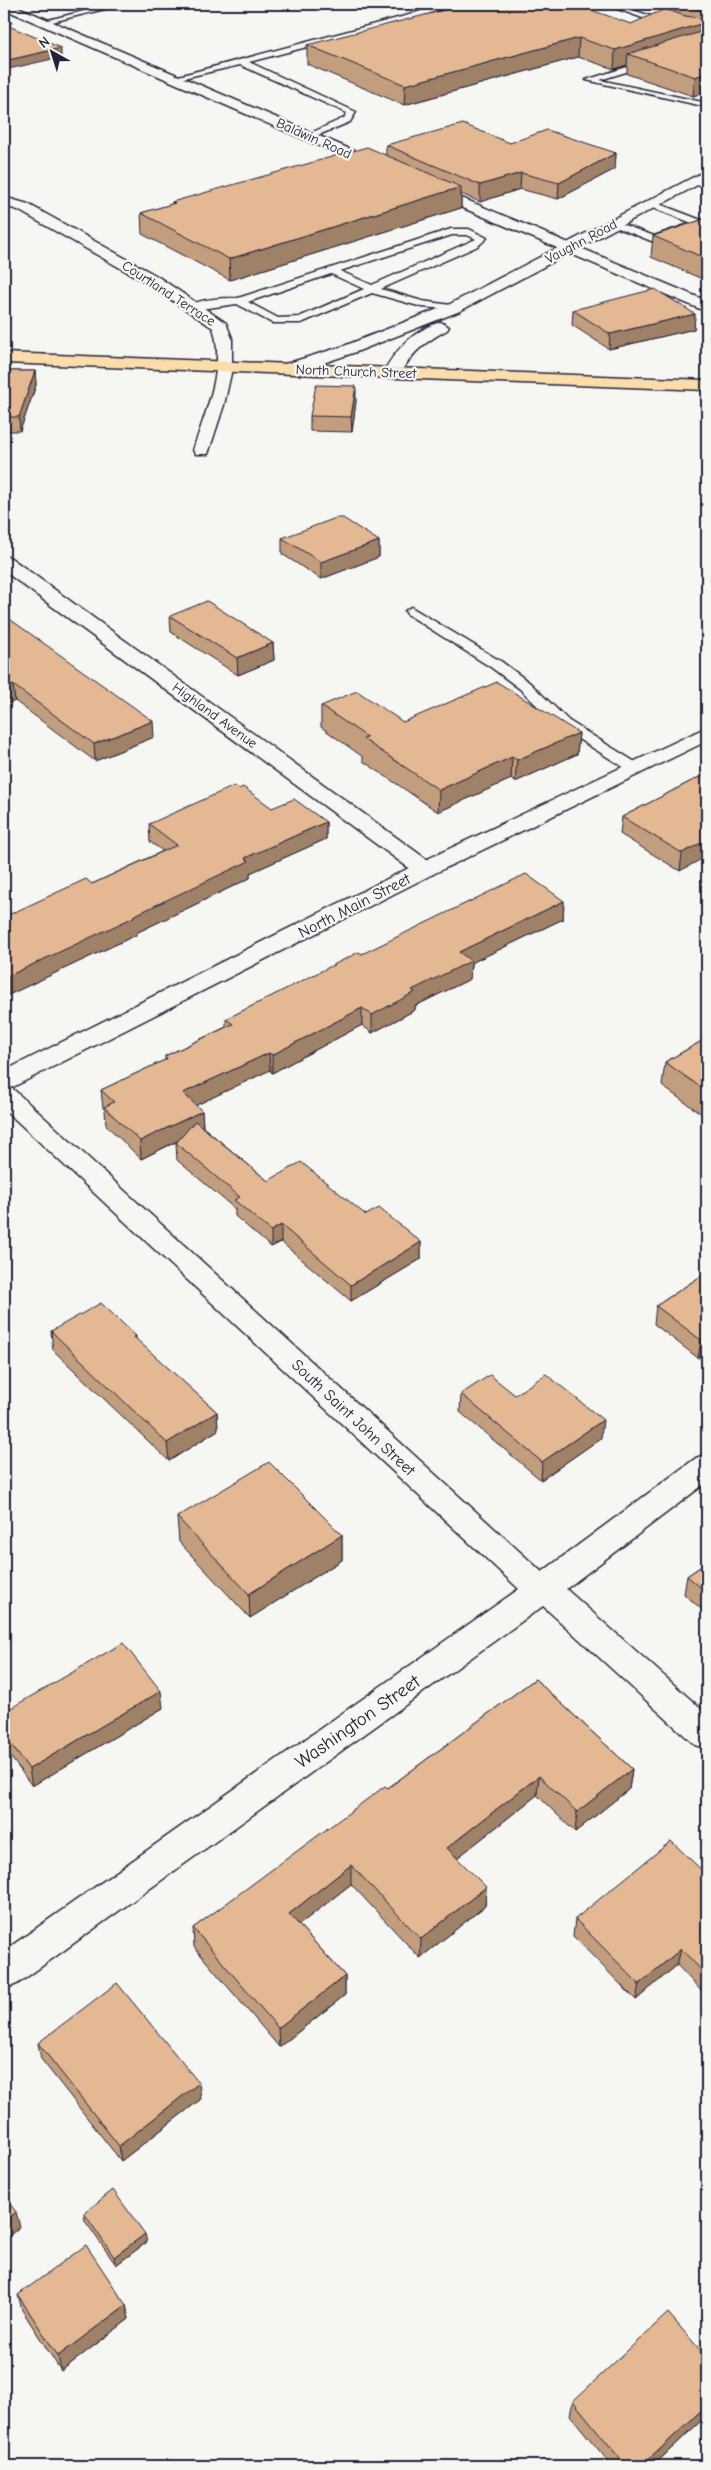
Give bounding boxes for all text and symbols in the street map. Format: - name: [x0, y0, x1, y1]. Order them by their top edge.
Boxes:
- north arrow: [28, 28, 78, 78]
- text: N: [35, 33, 53, 52]
- street label: Baldwin Road: [274, 114, 354, 163]
- street label: Vaughn Road: [543, 215, 620, 267]
- street label: Courtland Terrace: [119, 257, 219, 330]
- street label: North Church Street: [295, 361, 418, 382]
- street label: Highland Avenue: [169, 679, 261, 752]
- street label: North Main Street: [295, 870, 414, 942]
- street label: South Saint John Street: [288, 1356, 419, 1480]
- street label: Washington Street: [291, 1670, 425, 1773]

